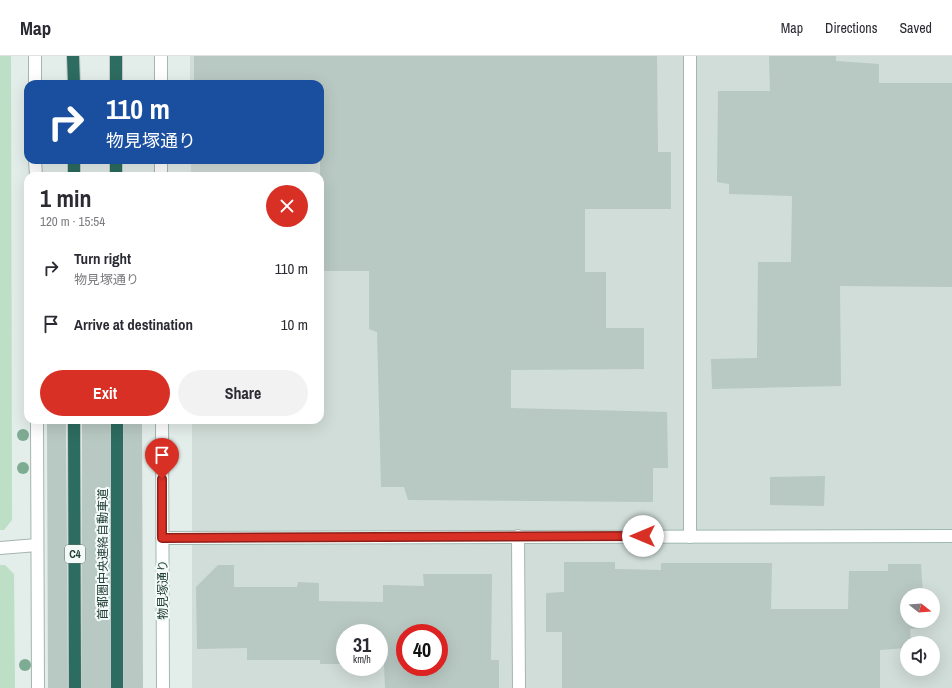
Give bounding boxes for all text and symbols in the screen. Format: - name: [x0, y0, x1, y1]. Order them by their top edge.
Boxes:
- text: Map: [20, 15, 51, 41]
- text: Map: [781, 19, 803, 37]
- text: Directions: [825, 19, 877, 37]
- text: Saved: [899, 19, 932, 37]
- text: 110 m: [106, 90, 170, 128]
- icon: right: [40, 96, 92, 148]
- text: 物見塚通り: [106, 128, 196, 153]
- text: 1 min: [40, 182, 91, 214]
- button: close: [266, 185, 308, 227]
- text: 120 m · 15:54: [40, 213, 105, 230]
- text: Turn right: [74, 248, 131, 269]
- icon: right: [40, 257, 62, 279]
- text: 110 m: [275, 258, 308, 279]
- text: 物見塚通り: [74, 271, 139, 288]
- icon: arrive: [40, 313, 62, 335]
- text: Arrive at destination: [74, 314, 193, 335]
- text: 10 m: [281, 314, 308, 335]
- button: Exit: [40, 370, 170, 416]
- button: Share: [178, 370, 308, 416]
- pin: [145, 438, 179, 479]
- icon: arrive: [151, 444, 173, 466]
- street label: 首都圏中央連絡自動車道: [95, 488, 111, 620]
- position arrow: [622, 515, 664, 557]
- road number: C4: [65, 545, 85, 563]
- street label: 物見塚通り: [155, 560, 171, 620]
- north arrow: [900, 588, 940, 628]
- map controls: [900, 588, 940, 676]
- speed limit sign: 40: [396, 624, 448, 676]
- text: 31: [353, 631, 371, 658]
- button: sound: [900, 636, 940, 676]
- text: km/h: [353, 653, 371, 666]

